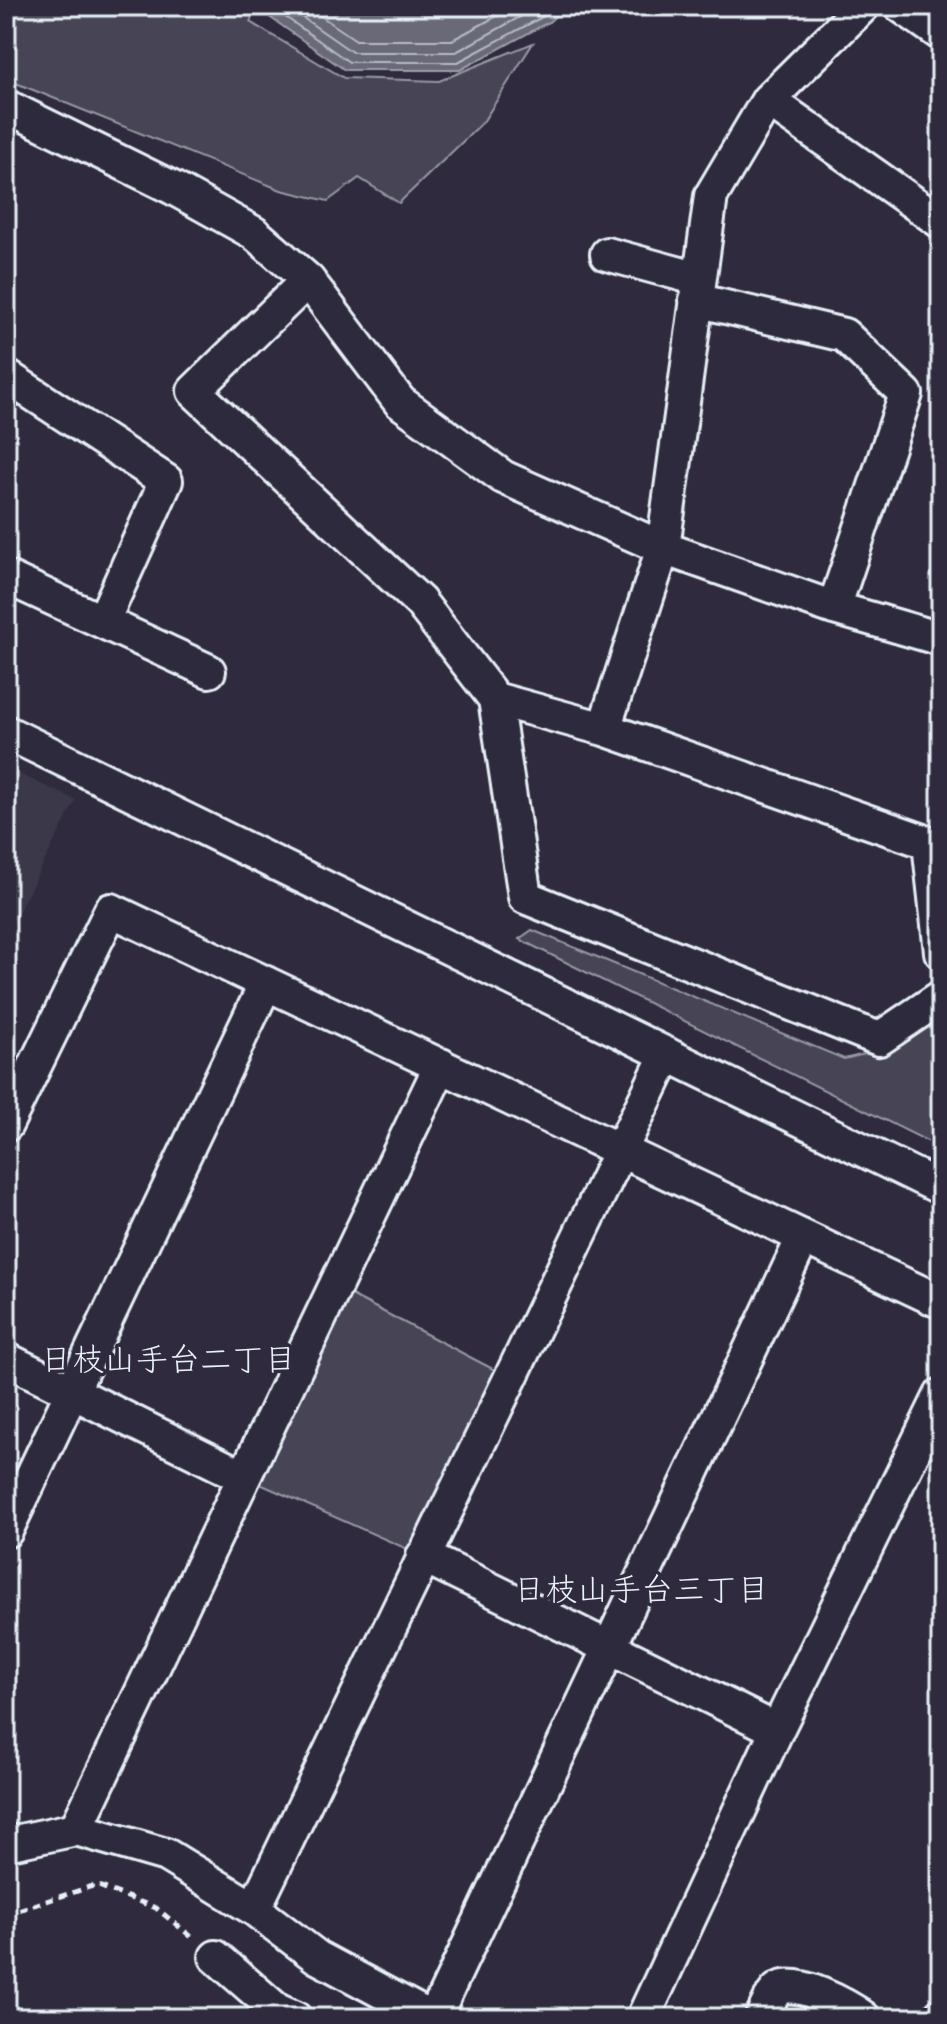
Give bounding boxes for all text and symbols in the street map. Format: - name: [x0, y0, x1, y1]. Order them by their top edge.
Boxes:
- district label: 日枝山手台二丁目: [40, 1337, 296, 1380]
- district label: 日枝山手台三丁目: [513, 1567, 769, 1610]

